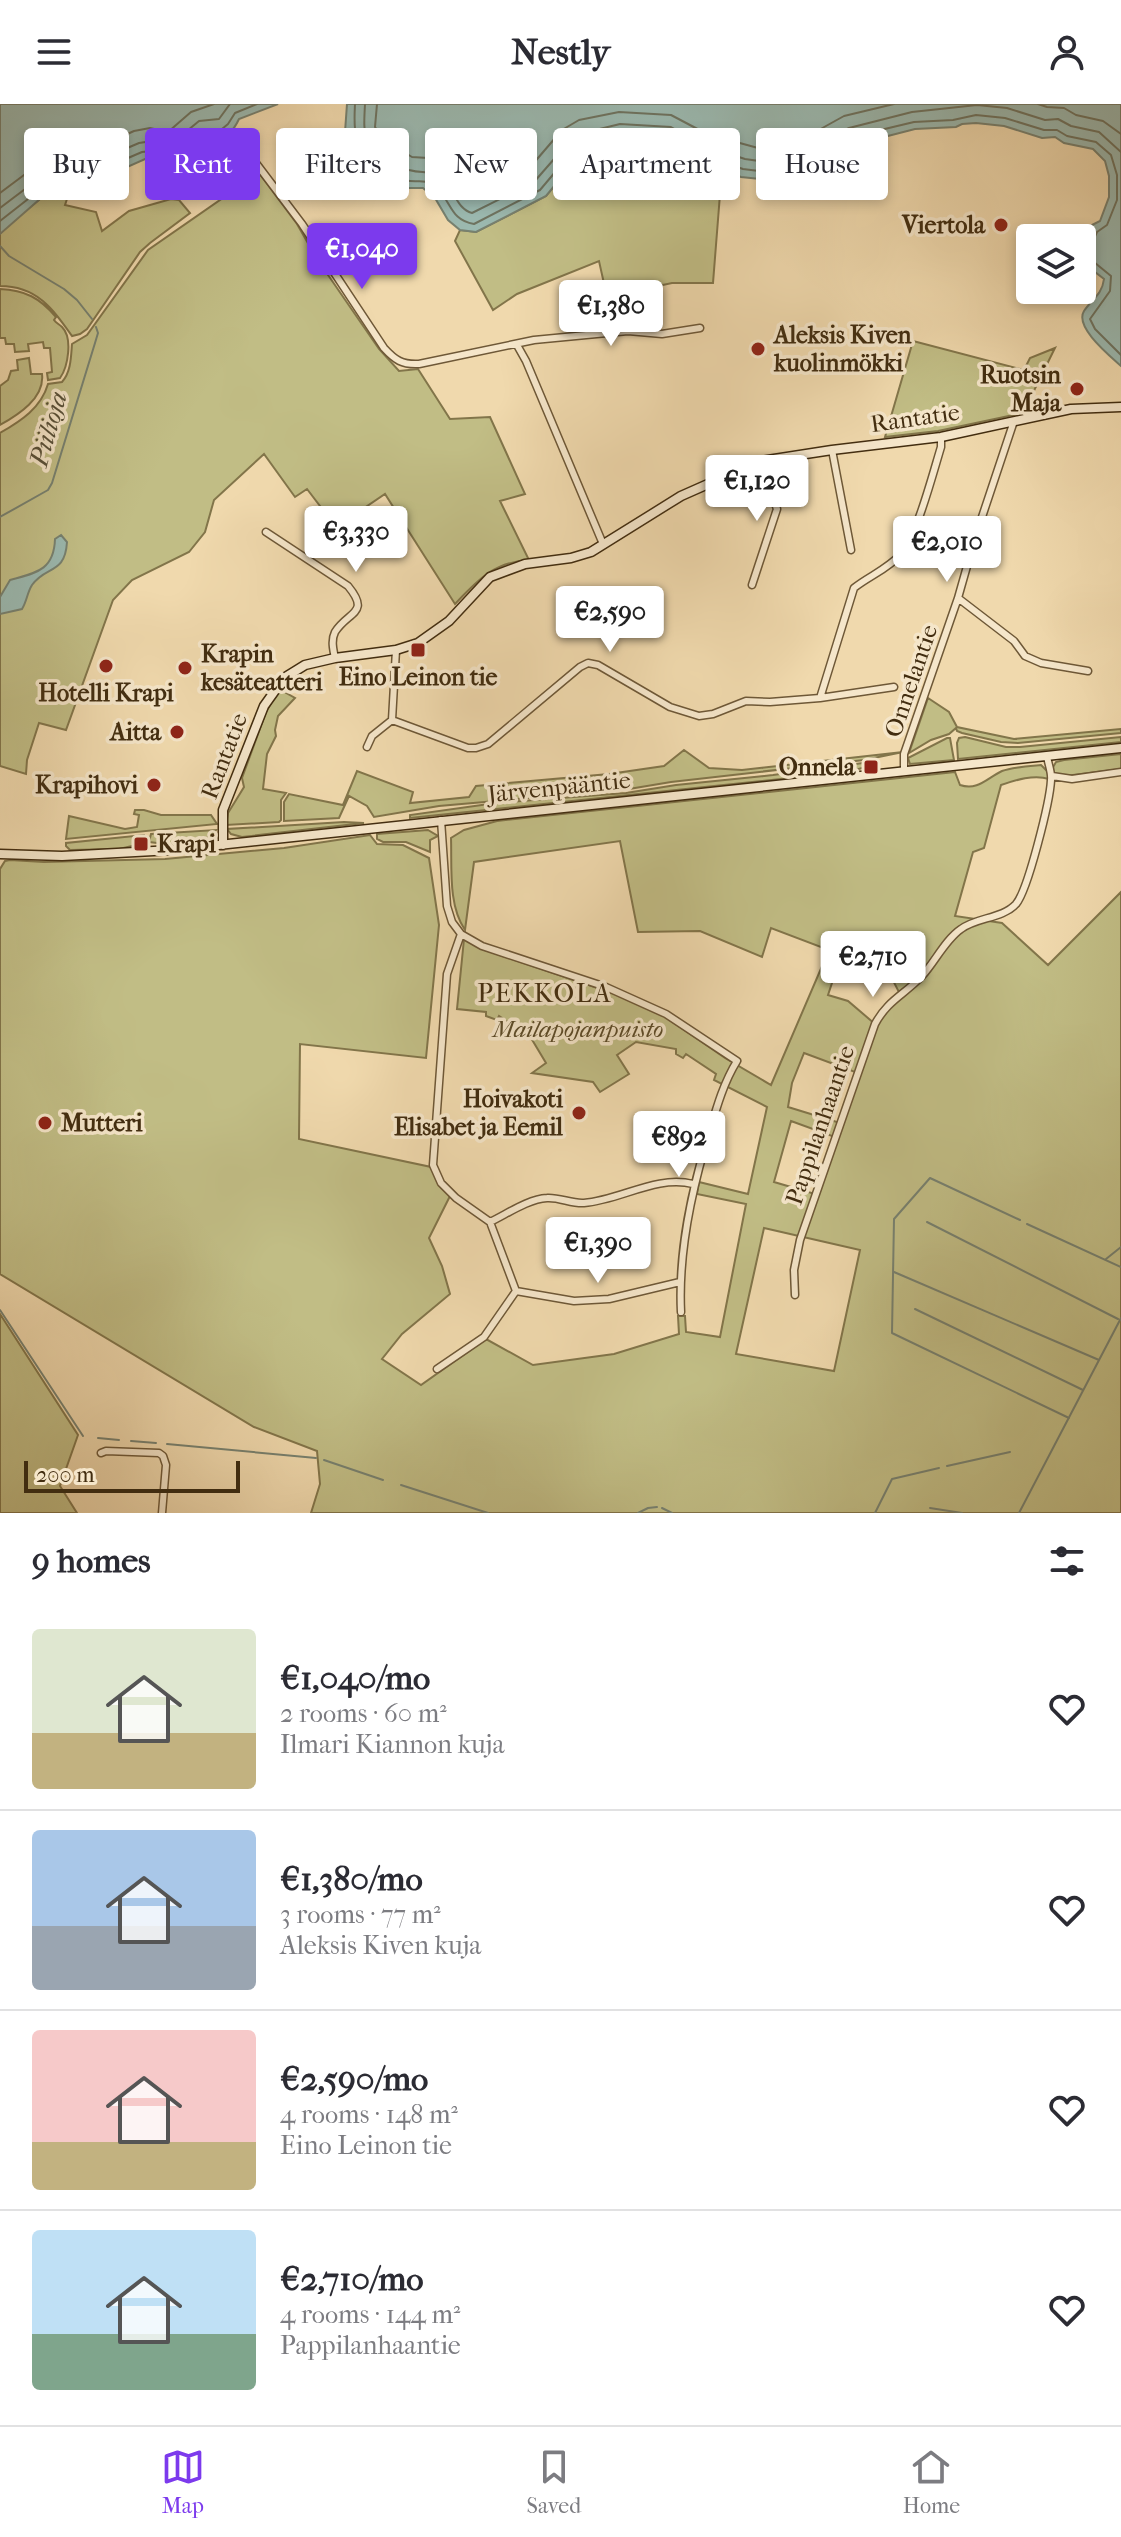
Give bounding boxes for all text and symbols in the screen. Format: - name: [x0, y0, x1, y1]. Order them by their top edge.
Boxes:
- icon: menu: [32, 30, 76, 74]
- icon: person: [1045, 30, 1089, 74]
- text: Nestly: [511, 31, 610, 73]
- chip: Buy: [24, 128, 129, 200]
- chip: Rent: [145, 128, 260, 200]
- chip: Filters: [276, 128, 409, 200]
- chip: New: [425, 128, 537, 200]
- chip: Apartment: [553, 128, 740, 200]
- chip: House: [756, 128, 888, 200]
- place label: Viertola: [901, 211, 986, 239]
- marker: Viertola: [992, 216, 1010, 234]
- pin: €1,040: [297, 223, 427, 291]
- map controls: [1016, 224, 1096, 304]
- button: layers: [1016, 224, 1096, 304]
- text: €1,040: [325, 233, 399, 264]
- pin: €1,380: [546, 280, 676, 348]
- text: €1,380: [577, 290, 645, 321]
- place label: Aleksis Kiven kuolinmökki: [772, 321, 913, 377]
- marker: Aleksis Kiven kuolinmökki: [749, 340, 767, 358]
- place label: Ruotsin Maja: [980, 361, 1062, 417]
- marker: Ruotsin Maja: [1068, 380, 1086, 398]
- water label: Piilioja: [23, 388, 74, 471]
- street label: Rantatie: [869, 398, 961, 438]
- pin: €1,120: [692, 455, 822, 523]
- text: €1,120: [723, 465, 791, 496]
- pin: €3,330: [291, 506, 421, 574]
- text: €3,330: [322, 516, 390, 547]
- pin: €2,010: [882, 516, 1012, 584]
- text: €2,010: [911, 526, 983, 557]
- pin: €2,590: [545, 586, 675, 654]
- text: €2,590: [574, 596, 646, 627]
- street label: Onnelantie: [879, 621, 943, 741]
- place label: Krapin kesäteatteri: [200, 640, 324, 696]
- marker: Eino Leinon tie: [409, 641, 427, 659]
- marker: Hotelli Krapi: [97, 657, 115, 675]
- marker: Krapin kesäteatteri: [176, 659, 194, 677]
- place label: Eino Leinon tie: [339, 663, 497, 691]
- place label: Hotelli Krapi: [38, 679, 175, 707]
- street label: Rantatie: [195, 709, 253, 803]
- place label: Aitta: [108, 718, 162, 746]
- marker: Aitta: [168, 723, 186, 741]
- place label: Onnela: [779, 753, 856, 781]
- marker: Onnela: [862, 758, 880, 776]
- street label: Järvenpääntie: [484, 766, 632, 809]
- place label: Krapihovi: [35, 771, 139, 799]
- marker: Krapihovi: [145, 776, 163, 794]
- place label: Krapi: [157, 830, 217, 858]
- marker: Krapi: [132, 835, 150, 853]
- pin: €2,710: [808, 931, 938, 999]
- text: €2,710: [839, 941, 907, 972]
- district label: PEKKOLA: [477, 978, 613, 1009]
- park label: Mailapojanpuisto: [491, 1015, 663, 1043]
- street label: Pappilanhaantie: [780, 1041, 860, 1208]
- place label: Hoivakoti Elisabet ja Eemil: [394, 1085, 564, 1141]
- marker: Hoivakoti Elisabet ja Eemil: [570, 1104, 588, 1122]
- place label: Mutteri: [61, 1109, 143, 1137]
- pin: €892: [632, 1111, 726, 1179]
- marker: Mutteri: [36, 1114, 54, 1132]
- text: €892: [651, 1121, 707, 1152]
- pin: €1,390: [533, 1217, 663, 1285]
- text: €1,390: [564, 1227, 632, 1258]
- scale bar: [24, 1457, 240, 1493]
- text: 200 m: [36, 1462, 95, 1488]
- icon: filters: [1045, 1539, 1089, 1583]
- text: 9 homes: [32, 1541, 151, 1581]
- text: €1,040/mo: [280, 1658, 430, 1698]
- icon: home: [96, 1661, 192, 1757]
- icon: heart: [1045, 1687, 1089, 1731]
- text: 2 rooms · 60 m²: [280, 1698, 447, 1729]
- text: Ilmari Kiannon kuja: [280, 1729, 504, 1760]
- text: €1,380/mo: [280, 1859, 423, 1899]
- icon: home: [96, 1862, 192, 1958]
- icon: heart: [1045, 1888, 1089, 1932]
- text: 3 rooms · 77 m²: [280, 1899, 441, 1930]
- text: Aleksis Kiven kuja: [280, 1930, 481, 1961]
- text: €2,590/mo: [280, 2059, 428, 2099]
- icon: home: [96, 2062, 192, 2158]
- icon: heart: [1045, 2088, 1089, 2132]
- text: 4 rooms · 148 m²: [280, 2099, 458, 2130]
- text: Eino Leinon tie: [280, 2130, 452, 2161]
- text: €2,710/mo: [280, 2259, 424, 2299]
- icon: home: [96, 2262, 192, 2358]
- icon: heart: [1045, 2288, 1089, 2332]
- text: 4 rooms · 144 m²: [280, 2299, 460, 2330]
- text: Pappilanhaantie: [280, 2330, 461, 2361]
- tab: Map: [161, 2445, 205, 2519]
- tab: Saved: [527, 2445, 581, 2519]
- tab: Home: [903, 2445, 960, 2519]

